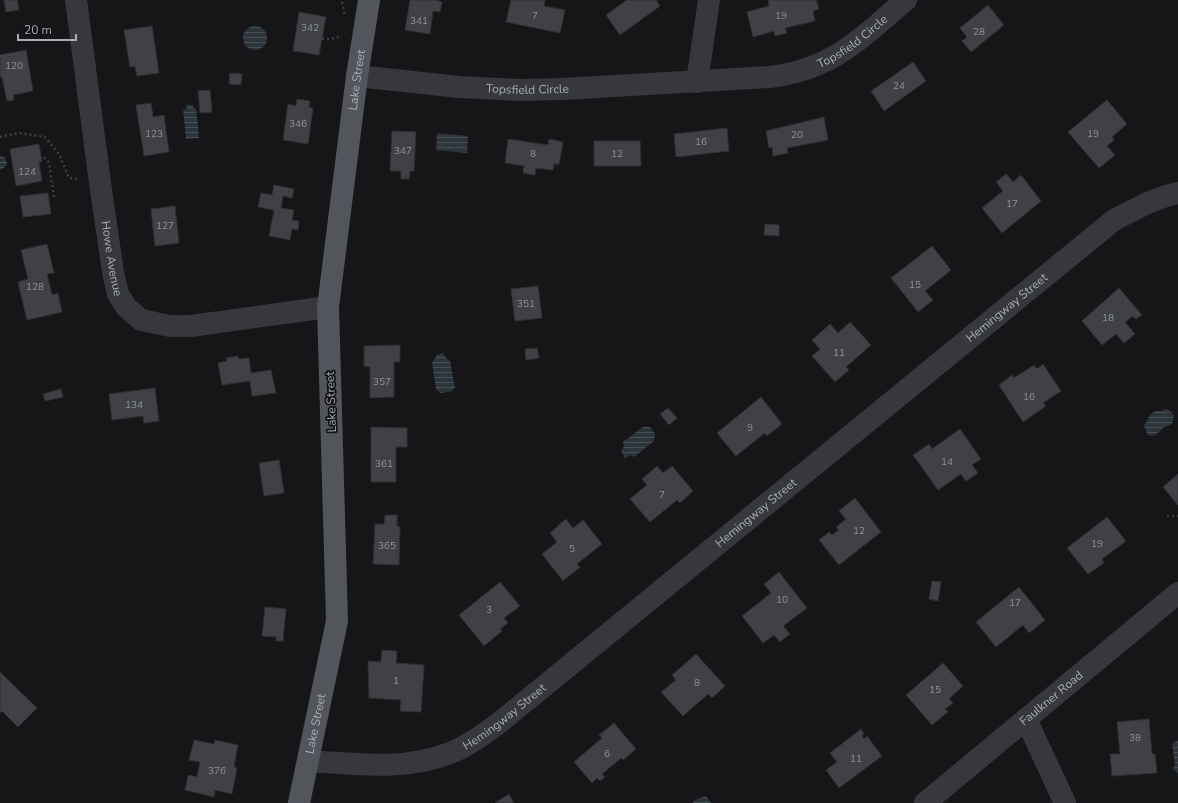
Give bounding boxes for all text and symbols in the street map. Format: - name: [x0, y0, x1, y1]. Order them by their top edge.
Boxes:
- house number: 7: [532, 9, 538, 23]
- house number: 19: [775, 9, 787, 23]
- street label: Topsfield Circle: [814, 11, 891, 72]
- house number: 341: [410, 14, 428, 28]
- scale bar: [18, 16, 76, 42]
- house number: 342: [301, 21, 319, 35]
- text: 20 m: [24, 22, 52, 38]
- house number: 28: [973, 25, 985, 39]
- street label: Lake Street: [345, 48, 369, 111]
- house number: 120: [5, 59, 23, 73]
- house number: 24: [893, 79, 905, 93]
- street label: Topsfield Circle: [485, 80, 569, 98]
- house number: 346: [289, 117, 307, 131]
- house number: 123: [145, 127, 163, 141]
- house number: 19: [1087, 127, 1099, 141]
- house number: 20: [791, 128, 803, 142]
- house number: 16: [695, 135, 707, 149]
- house number: 347: [394, 144, 412, 158]
- house number: 8: [530, 147, 536, 161]
- house number: 12: [611, 147, 623, 161]
- house number: 124: [18, 165, 36, 179]
- house number: 17: [1006, 197, 1018, 211]
- house number: 127: [156, 219, 174, 233]
- street label: Howe Avenue: [98, 220, 126, 298]
- street label: Hemingway Street: [963, 269, 1051, 346]
- house number: 15: [909, 278, 921, 292]
- house number: 128: [26, 280, 44, 294]
- house number: 351: [517, 297, 535, 311]
- house number: 18: [1102, 311, 1114, 325]
- house number: 11: [833, 346, 845, 360]
- street label: Lake Street: [322, 370, 340, 433]
- house number: 357: [373, 375, 391, 389]
- house number: 16: [1023, 390, 1035, 404]
- house number: 134: [125, 398, 143, 412]
- house number: 9: [747, 421, 753, 435]
- house number: 14: [941, 455, 953, 469]
- house number: 361: [375, 457, 393, 471]
- street label: Hemingway Street: [712, 474, 801, 551]
- house number: 7: [659, 488, 665, 502]
- house number: 12: [853, 524, 865, 538]
- house number: 19: [1091, 537, 1103, 551]
- house number: 365: [378, 539, 396, 553]
- house number: 5: [569, 542, 575, 556]
- house number: 10: [776, 593, 788, 607]
- house number: 17: [1009, 596, 1021, 610]
- house number: 3: [486, 603, 492, 617]
- street label: Faulkner Road: [1016, 667, 1086, 729]
- house number: 1: [393, 674, 399, 688]
- house number: 8: [694, 676, 700, 690]
- street label: Hemingway Street: [460, 679, 550, 754]
- house number: 15: [929, 683, 941, 697]
- street label: Lake Street: [301, 691, 330, 755]
- house number: 38: [1129, 731, 1141, 745]
- house number: 6: [604, 747, 610, 761]
- house number: 11: [850, 752, 862, 766]
- house number: 376: [208, 764, 226, 778]

